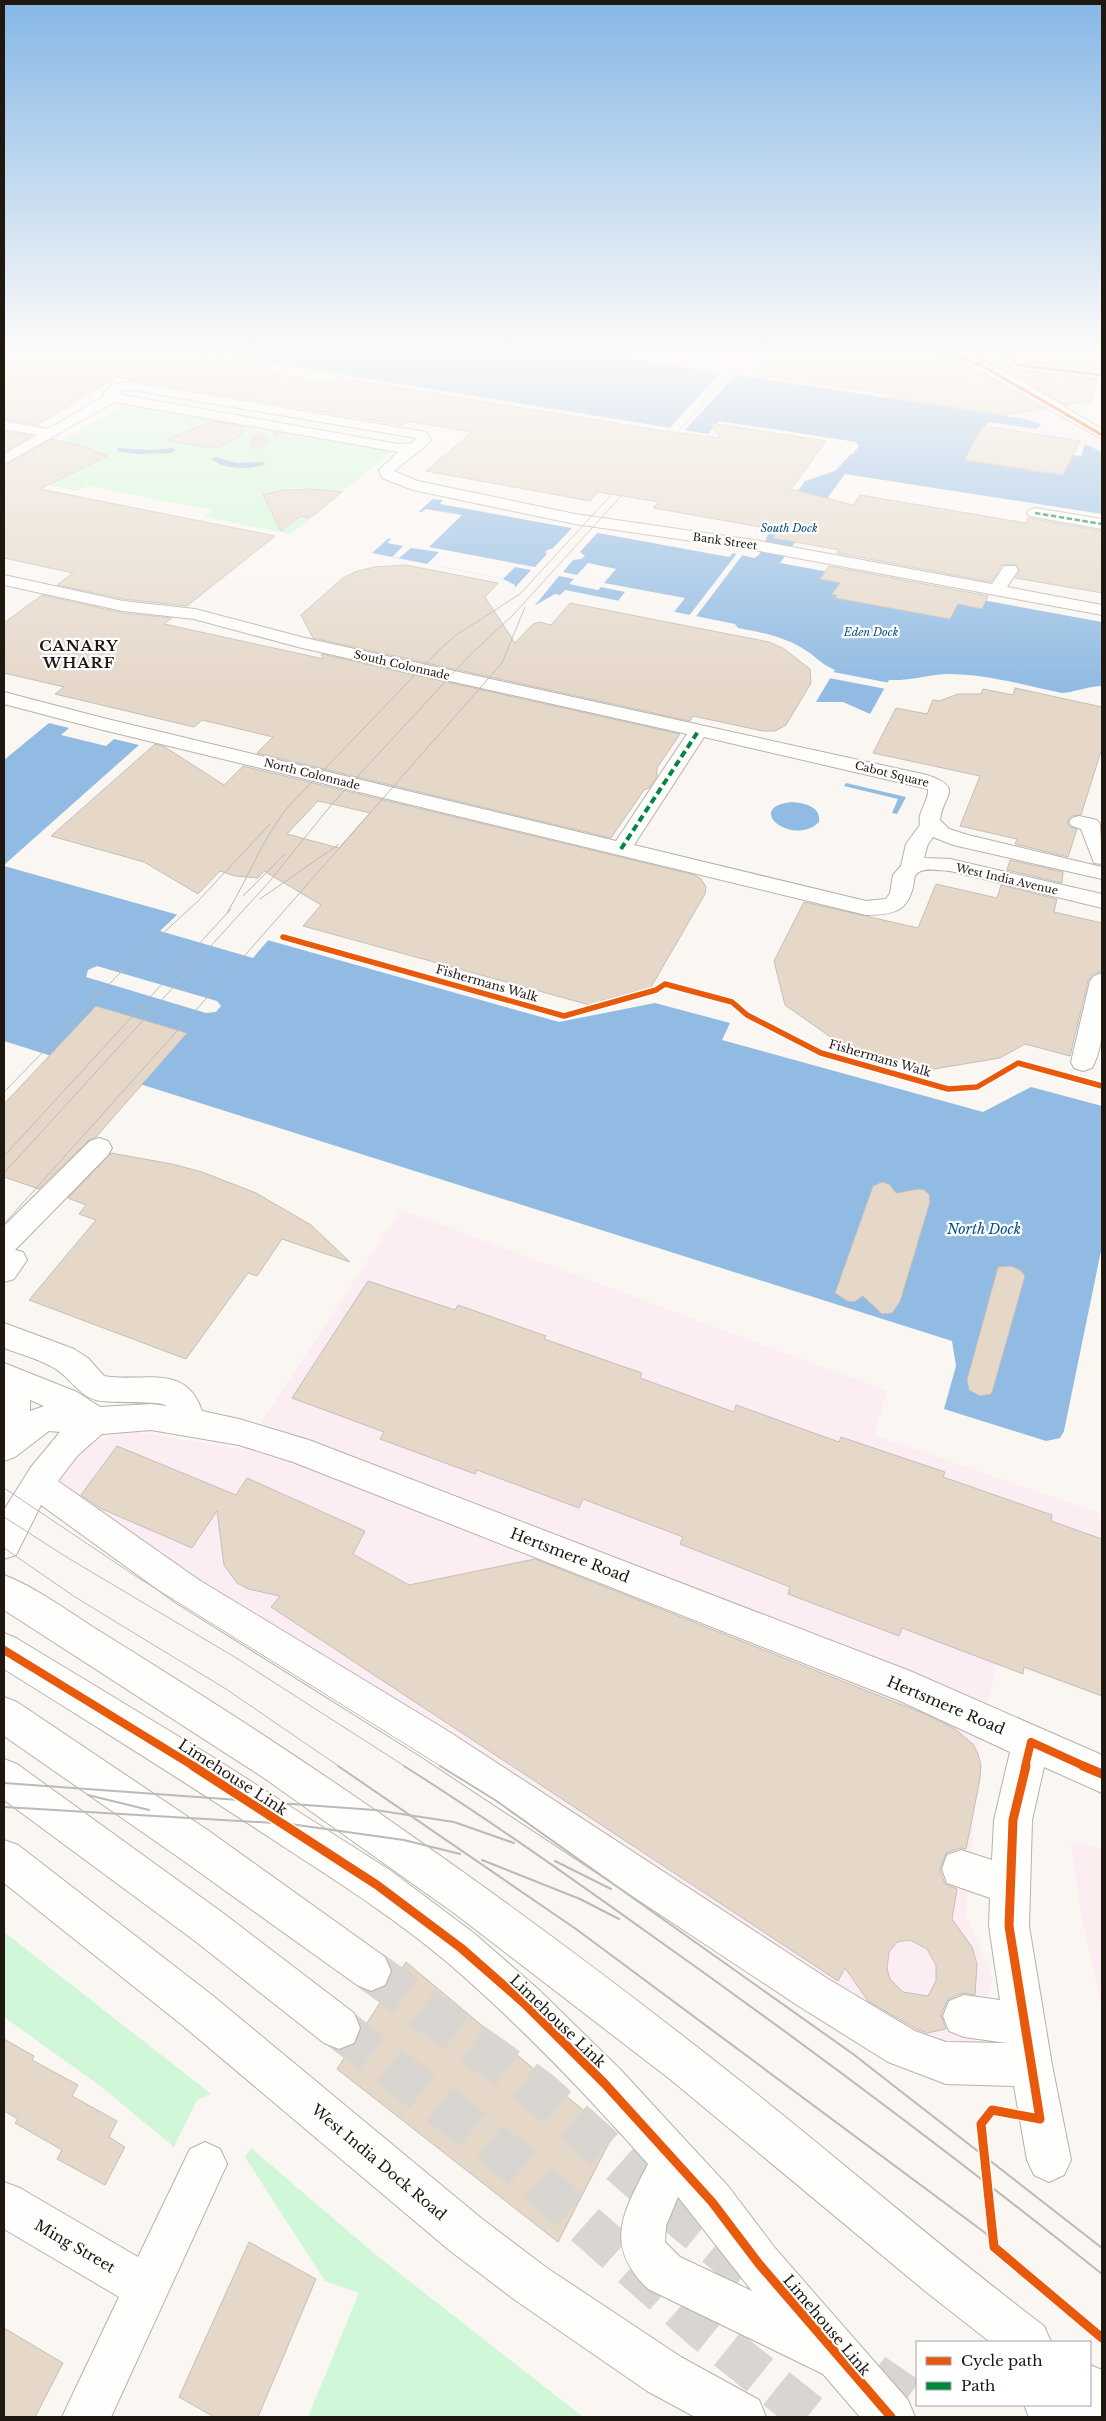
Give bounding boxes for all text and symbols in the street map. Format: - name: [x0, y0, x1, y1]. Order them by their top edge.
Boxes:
- water label: South Dock: [760, 521, 818, 535]
- street label: Bank Street: [692, 530, 759, 553]
- water label: Eden Dock: [843, 625, 899, 639]
- district label: CANARY WHARF: [39, 636, 119, 672]
- street label: South Colonnade: [353, 647, 451, 683]
- street label: North Colonnade: [262, 755, 362, 793]
- street label: Cabot Square: [854, 758, 930, 790]
- street label: West India Avenue: [953, 860, 1060, 898]
- street label: Fishermans Walk: [434, 961, 540, 1005]
- street label: Fishermans Walk: [827, 1036, 933, 1080]
- water label: North Dock: [946, 1220, 1021, 1238]
- street label: Hertsmere Road: [508, 1524, 632, 1586]
- street label: Hertsmere Road: [884, 1672, 1008, 1738]
- street label: Limehouse Link: [175, 1735, 292, 1820]
- street label: Limehouse Link: [506, 1970, 611, 2072]
- street label: West India Dock Road: [307, 2099, 450, 2224]
- street label: Ming Street: [31, 2215, 119, 2277]
- street label: Limehouse Link: [779, 2271, 875, 2380]
- legend: [916, 2341, 1091, 2406]
- text: Cycle path: [961, 2351, 1043, 2370]
- text: Path: [961, 2376, 995, 2395]

